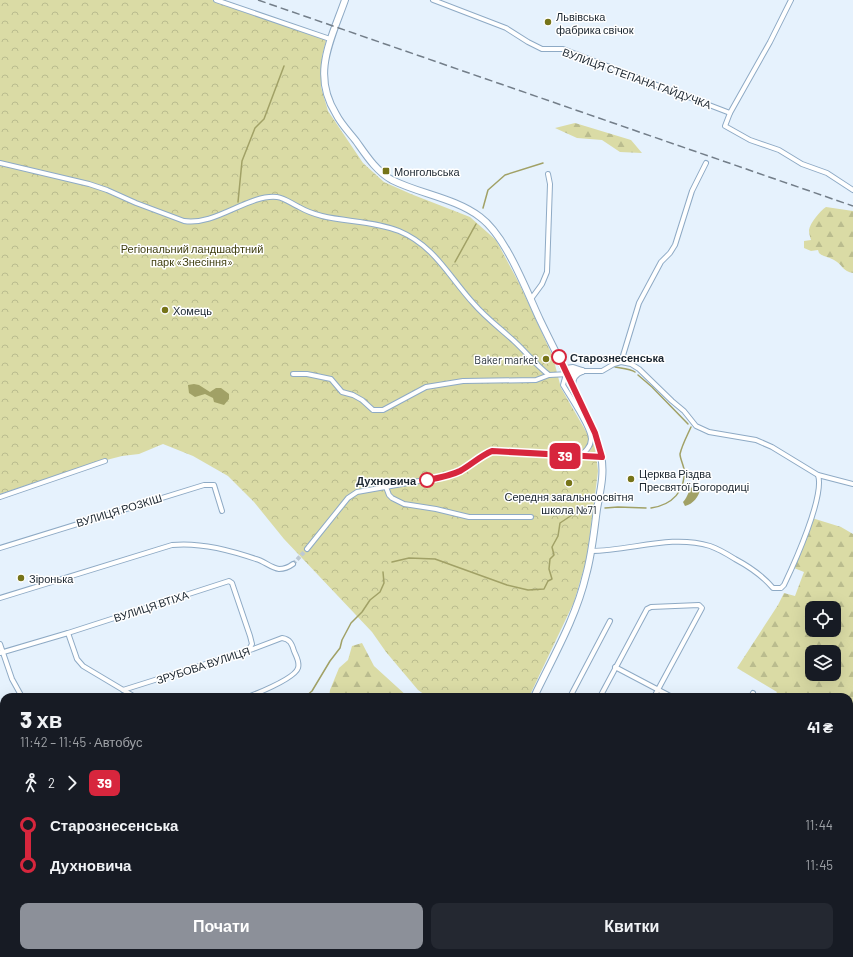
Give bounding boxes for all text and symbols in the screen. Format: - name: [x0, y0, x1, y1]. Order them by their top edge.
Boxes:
- place label: Львівська фабрика свічок: [556, 10, 634, 36]
- marker: Львівська фабрика свічок: [543, 17, 553, 27]
- street label: ВУЛИЦЯ СТЕПАНА ГАЙДУЧКА: [561, 45, 714, 111]
- place label: Монгольська: [394, 165, 461, 178]
- marker: Монгольська: [381, 166, 391, 176]
- park label: Регіональний ландшафтний парк «Знесіння»: [121, 242, 263, 268]
- place label: Хомець: [173, 304, 212, 317]
- marker: Хомець: [160, 305, 170, 315]
- marker: Старознесенська: [551, 349, 567, 365]
- place label: Старознесенська: [570, 351, 665, 364]
- place label: Baker market: [474, 353, 538, 366]
- marker: Baker market: [541, 354, 551, 364]
- line badge: 39: [547, 443, 583, 469]
- text: 39: [558, 447, 573, 464]
- place label: Церква Різдва Пресвятої Богородиці: [639, 467, 749, 493]
- marker: Духновича: [419, 472, 435, 488]
- place label: Духновича: [356, 474, 417, 487]
- marker: Церква Різдва Пресвятої Богородиці: [626, 474, 636, 484]
- marker: Середня загальноосвітня школа №71: [564, 478, 574, 488]
- place label: Середня загальноосвітня школа №71: [504, 490, 634, 516]
- street label: ВУЛИЦЯ РОЗКІШ: [75, 491, 163, 529]
- place label: Зіронька: [29, 572, 74, 585]
- marker: Зіронька: [16, 573, 26, 583]
- street label: ВУЛИЦЯ ВТІХА: [112, 588, 191, 624]
- map controls: [805, 601, 841, 681]
- button: locate: [805, 601, 841, 637]
- street label: ЗРУБОВА ВУЛИЦЯ: [155, 644, 252, 686]
- button: layers: [805, 645, 841, 681]
- text: 3 хв: [20, 706, 62, 732]
- text: 41 ₴: [807, 718, 833, 736]
- text: 11:42 – 11:45 · Автобус: [20, 734, 142, 750]
- icon: walk: [20, 772, 42, 794]
- icon: forward: [61, 772, 83, 794]
- text: 39: [97, 774, 112, 791]
- text: 2: [48, 775, 55, 791]
- text: Старознесенська: [50, 816, 178, 834]
- text: 11:44: [805, 817, 833, 833]
- text: Духновича: [50, 856, 131, 874]
- text: 11:45: [806, 857, 833, 873]
- button: Почати: [20, 903, 423, 949]
- button: Квитки: [431, 903, 833, 949]

